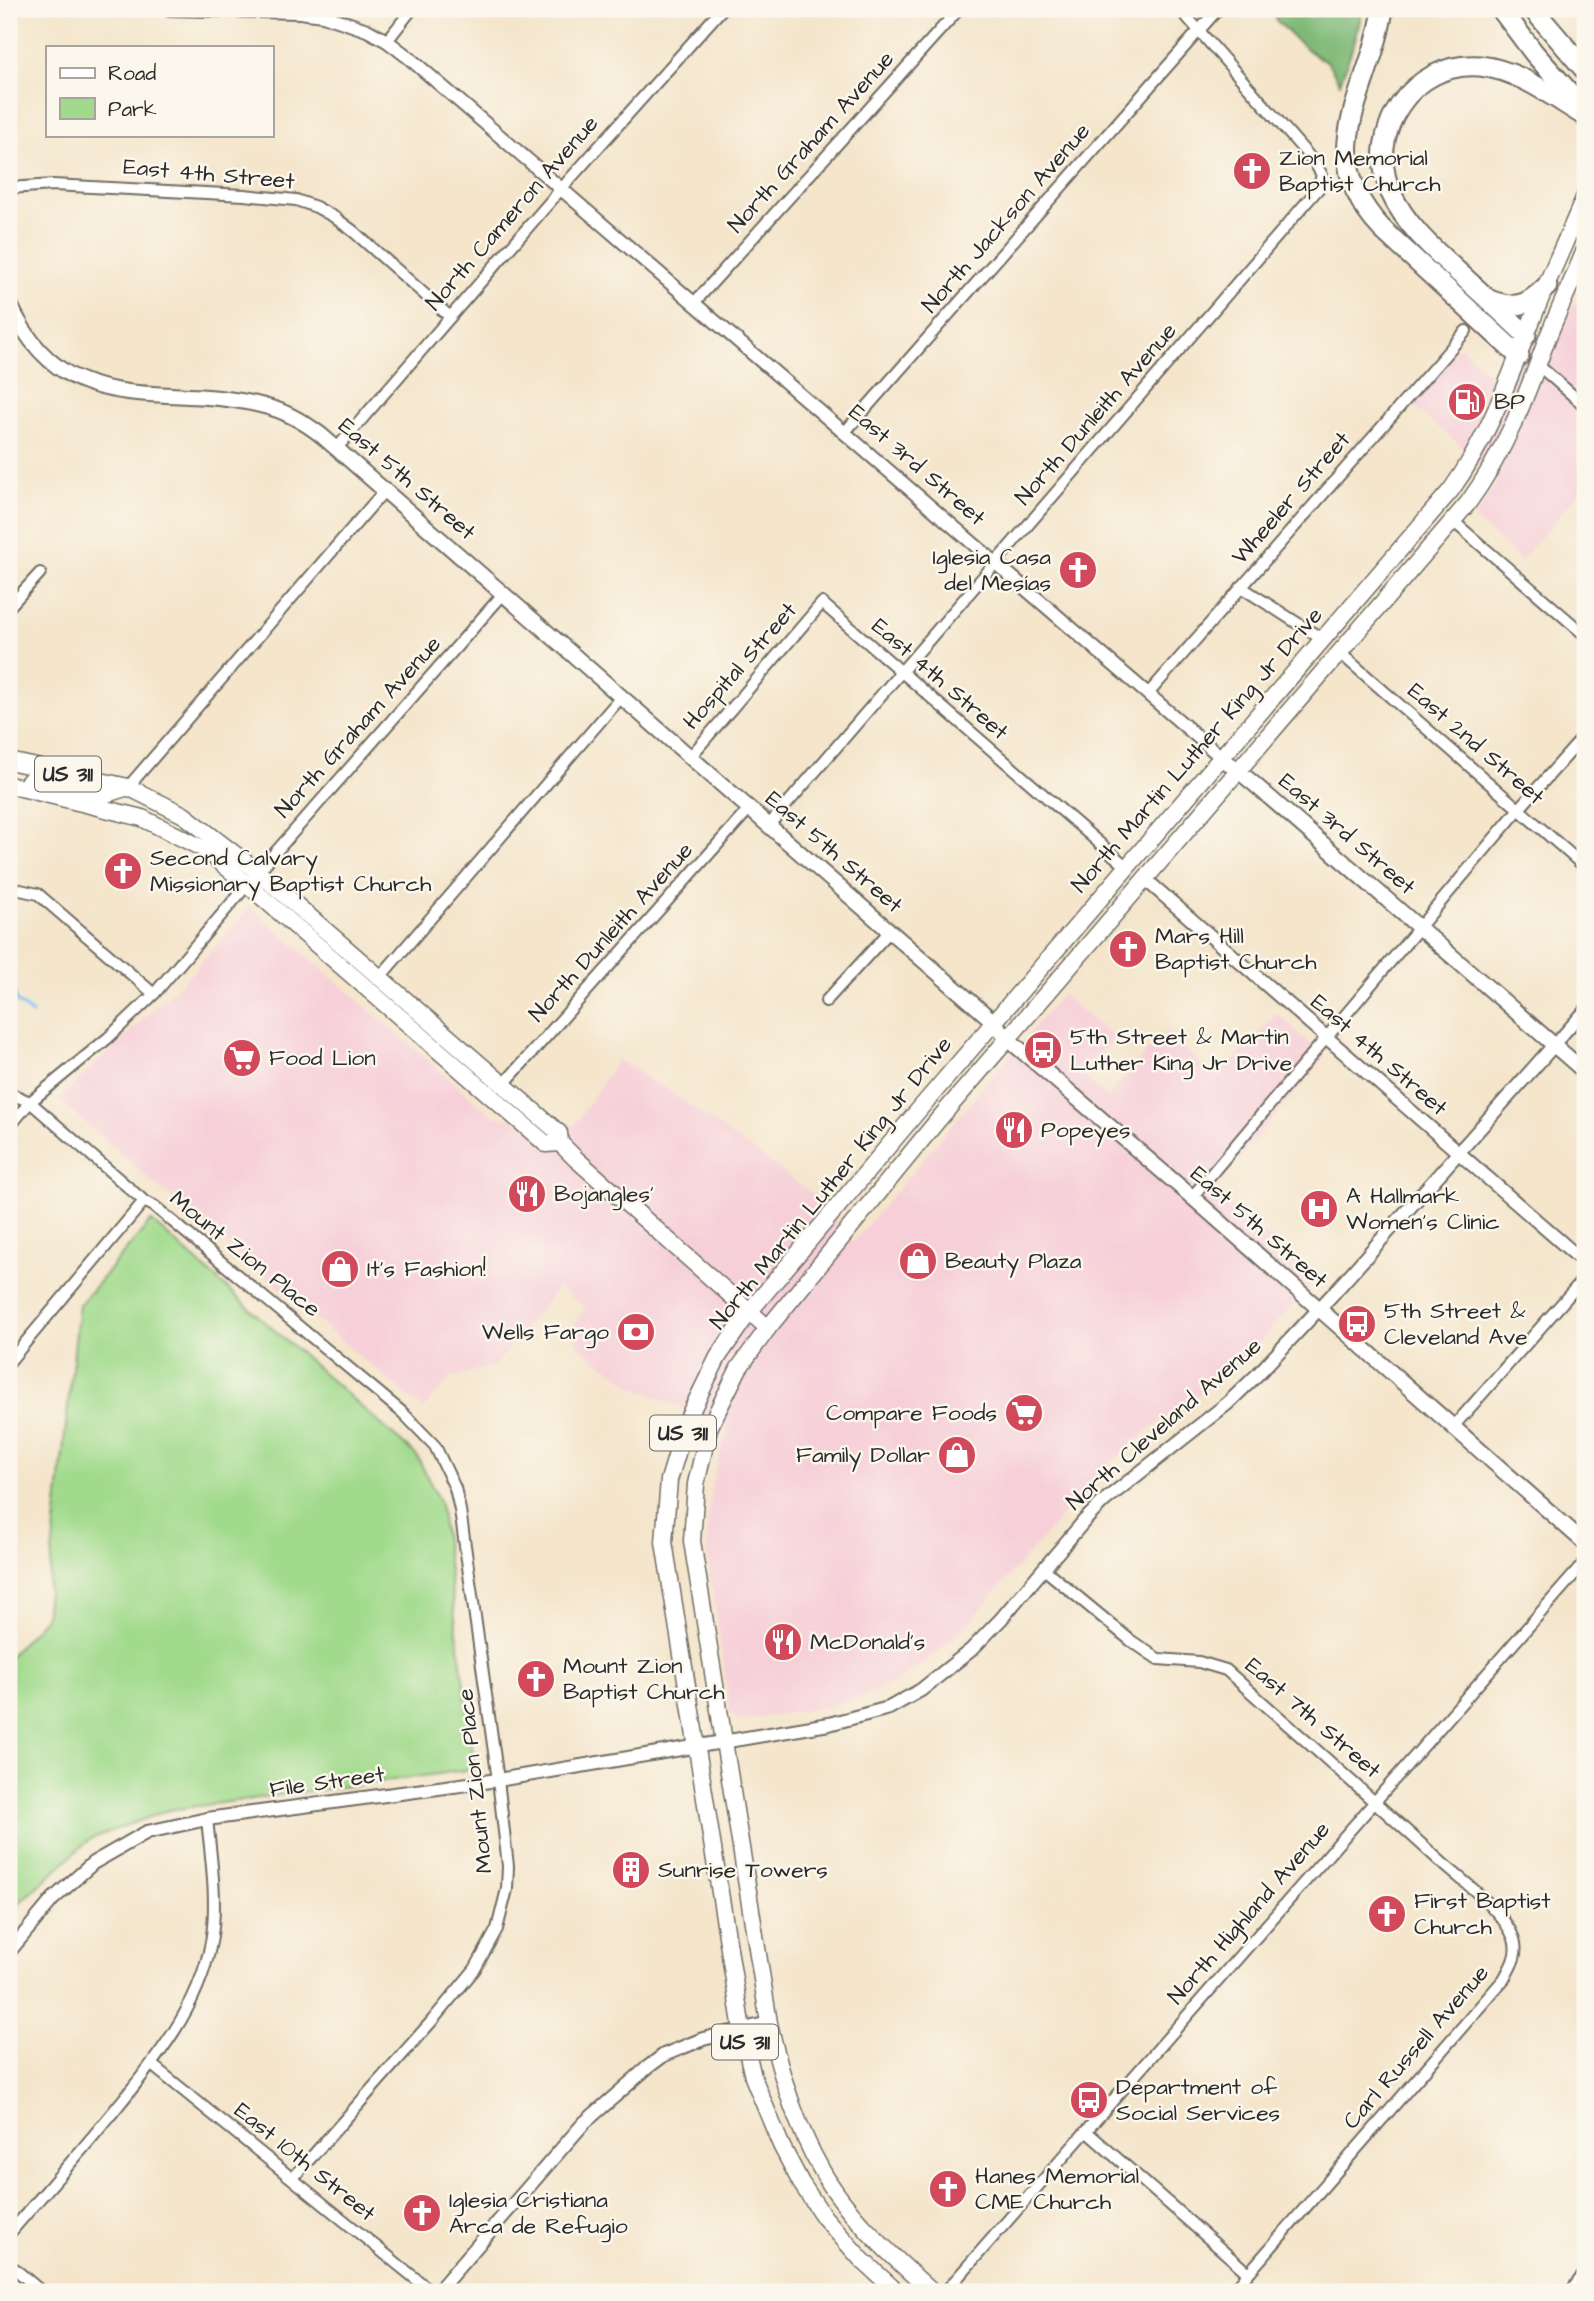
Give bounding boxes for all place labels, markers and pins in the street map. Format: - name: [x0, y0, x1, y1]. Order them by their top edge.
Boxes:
- place label: Zion Memorial Baptist Church: [1279, 142, 1441, 200]
- church icon: Zion Memorial Baptist Church: [1231, 150, 1273, 192]
- fuel station icon: BP: [1446, 381, 1488, 423]
- place label: BP: [1494, 386, 1525, 418]
- place label: Iglesia Casa del Mesías: [932, 541, 1051, 599]
- church icon: Iglesia Casa del Mesías: [1057, 549, 1099, 591]
- place label: Second Calvary Missionary Baptist Church: [150, 842, 432, 901]
- church icon: Second Calvary Missionary Baptist Church: [102, 850, 144, 892]
- place label: Mars Hill Baptist Church: [1155, 920, 1317, 978]
- church icon: Mars Hill Baptist Church: [1107, 928, 1149, 970]
- place label: 5th Street & Martin Luther King Jr Drive: [1070, 1021, 1292, 1080]
- bus stop icon: 5th Street & Martin Luther King Jr Drive: [1022, 1029, 1064, 1071]
- supermarket icon: Food Lion: [221, 1037, 263, 1079]
- place label: Food Lion: [269, 1042, 376, 1074]
- restaurant icon: Popeyes: [993, 1109, 1035, 1151]
- place label: Popeyes: [1041, 1114, 1130, 1147]
- restaurant icon: Bojangles': [506, 1173, 548, 1215]
- place label: Bojangles': [554, 1178, 654, 1211]
- place label: A Hallmark Women's Clinic: [1346, 1180, 1500, 1238]
- hospital icon: A Hallmark Women's Clinic: [1298, 1188, 1340, 1230]
- shop icon: Beauty Plaza: [897, 1240, 939, 1282]
- place label: Beauty Plaza: [945, 1245, 1082, 1278]
- shop icon: It's Fashion!: [319, 1248, 361, 1290]
- place label: It's Fashion!: [367, 1253, 486, 1285]
- place label: 5th Street & Cleveland Ave: [1384, 1295, 1528, 1353]
- bus stop icon: 5th Street & Cleveland Ave: [1336, 1303, 1378, 1345]
- bank icon: Wells Fargo: [615, 1311, 657, 1353]
- place label: Wells Fargo: [482, 1316, 609, 1349]
- supermarket icon: Compare Foods: [1003, 1392, 1045, 1434]
- place label: Compare Foods: [826, 1397, 997, 1429]
- shop icon: Family Dollar: [936, 1434, 978, 1476]
- place label: Family Dollar: [796, 1439, 930, 1472]
- restaurant icon: McDonald's: [762, 1621, 804, 1663]
- place label: McDonald's: [810, 1626, 925, 1658]
- place label: Mount Zion Baptist Church: [563, 1650, 725, 1708]
- church icon: Mount Zion Baptist Church: [515, 1658, 557, 1700]
- building icon: Sunrise Towers: [610, 1849, 652, 1891]
- place label: Sunrise Towers: [658, 1854, 828, 1886]
- place label: First Baptist Church: [1414, 1885, 1551, 1943]
- church icon: First Baptist Church: [1366, 1893, 1408, 1935]
- place label: Department of Social Services: [1116, 2071, 1280, 2129]
- bus stop icon: Department of Social Services: [1068, 2079, 1110, 2121]
- place label: Hanes Memorial CME Church: [975, 2160, 1139, 2218]
- church icon: Hanes Memorial CME Church: [927, 2168, 969, 2210]
- place label: Iglesia Cristiana Arca de Refugio: [449, 2184, 628, 2243]
- church icon: Iglesia Cristiana Arca de Refugio: [401, 2192, 443, 2234]

